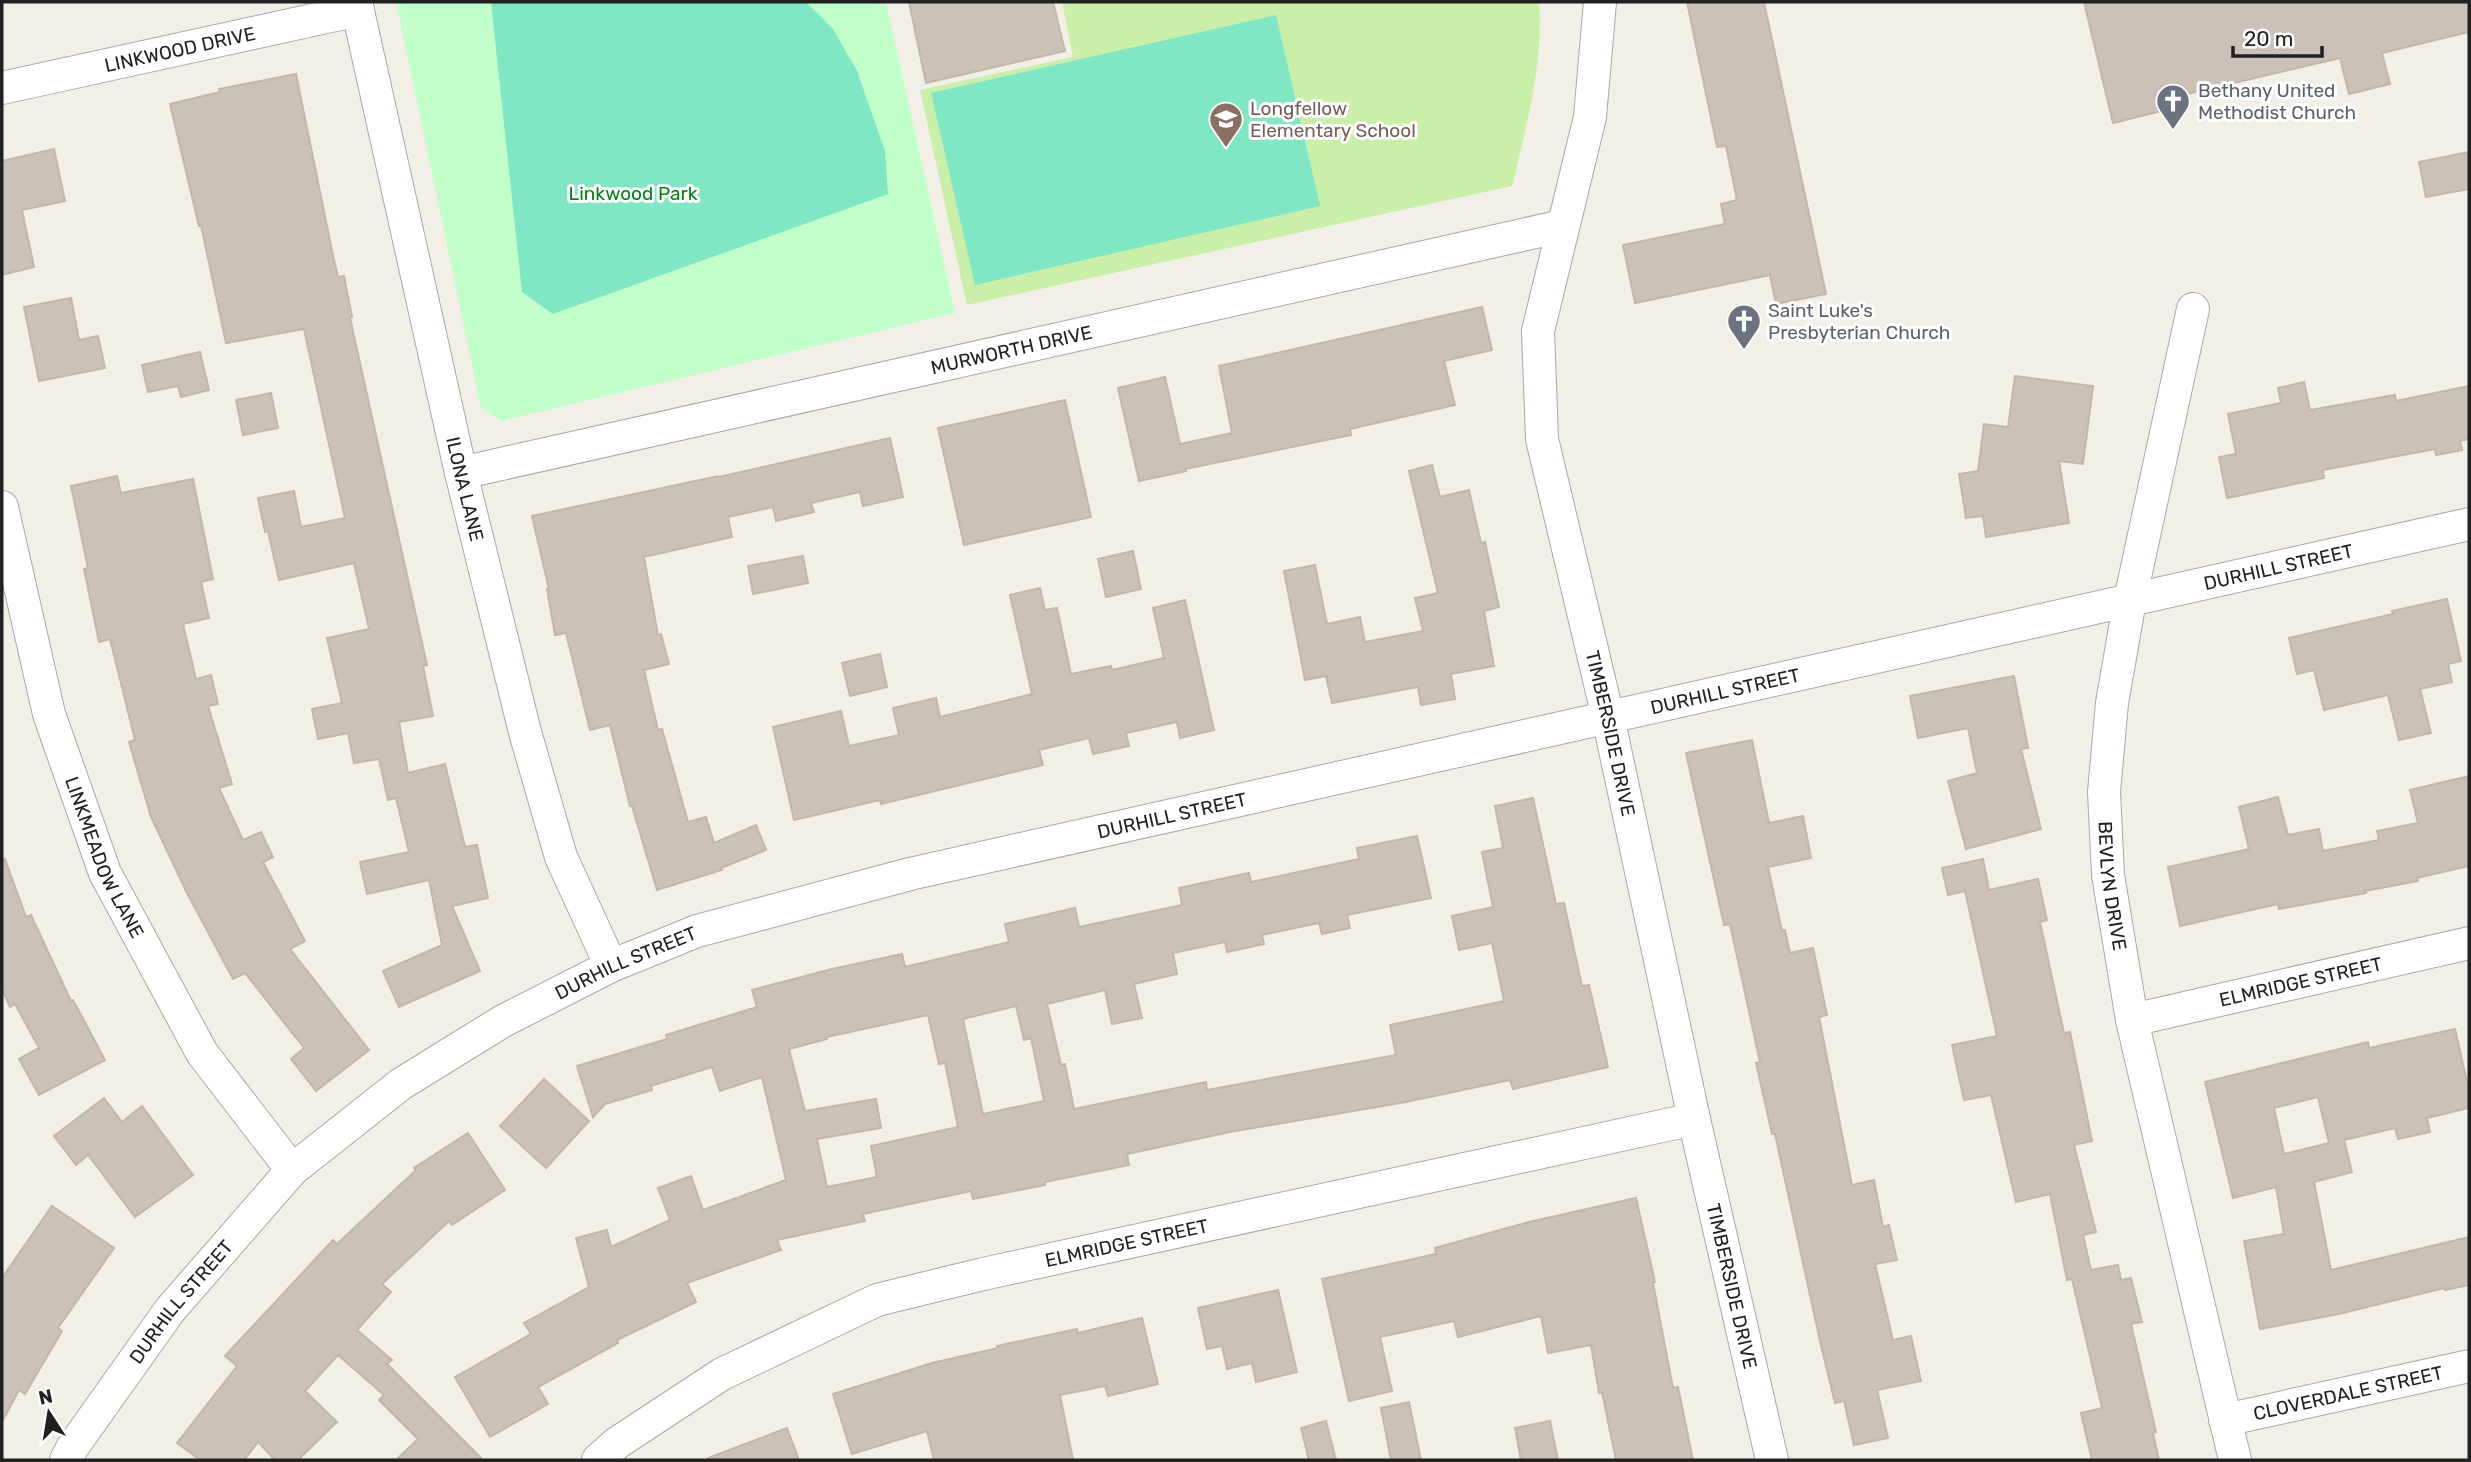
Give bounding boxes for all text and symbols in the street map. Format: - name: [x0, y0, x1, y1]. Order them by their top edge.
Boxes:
- scale bar: [2233, 14, 2322, 58]
- street label: LINKWOOD DRIVE: [102, 22, 257, 77]
- text: 20 m: [2244, 26, 2293, 51]
- place label: Bethany United Methodist Church: [2198, 79, 2356, 124]
- church icon: Bethany United Methodist Church: [2154, 82, 2192, 131]
- place label: Longfellow Elementary School: [1250, 97, 1416, 142]
- school or university icon: Longfellow Elementary School: [1207, 100, 1245, 149]
- park label: Linkwood Park: [569, 182, 698, 205]
- place label: Saint Luke's Presbyterian Church: [1768, 299, 1950, 344]
- church icon: Saint Luke's Presbyterian Church: [1725, 302, 1763, 351]
- street label: MURWORTH DRIVE: [928, 321, 1094, 379]
- street label: ILONA LANE: [441, 435, 488, 544]
- street label: DURHILL STREET: [2202, 539, 2355, 595]
- street label: TIMBERSIDE DRIVE: [1581, 648, 1640, 818]
- street label: DURHILL STREET: [1648, 664, 1802, 719]
- street label: LINKMEADOW LANE: [60, 774, 149, 942]
- street label: DURHILL STREET: [1095, 788, 1249, 844]
- street label: BEVLYN DRIVE: [2093, 821, 2131, 952]
- street label: DURHILL STREET: [551, 922, 700, 1005]
- street label: ELMRIDGE STREET: [2217, 952, 2384, 1012]
- street label: TIMBERSIDE DRIVE: [1702, 1201, 1762, 1371]
- street label: ELMRIDGE STREET: [1043, 1214, 1210, 1272]
- street label: DURHILL STREET: [125, 1235, 238, 1368]
- street label: CLOVERDALE STREET: [2251, 1361, 2445, 1425]
- north arrow: [14, 1378, 84, 1448]
- text: N: [36, 1384, 55, 1410]

